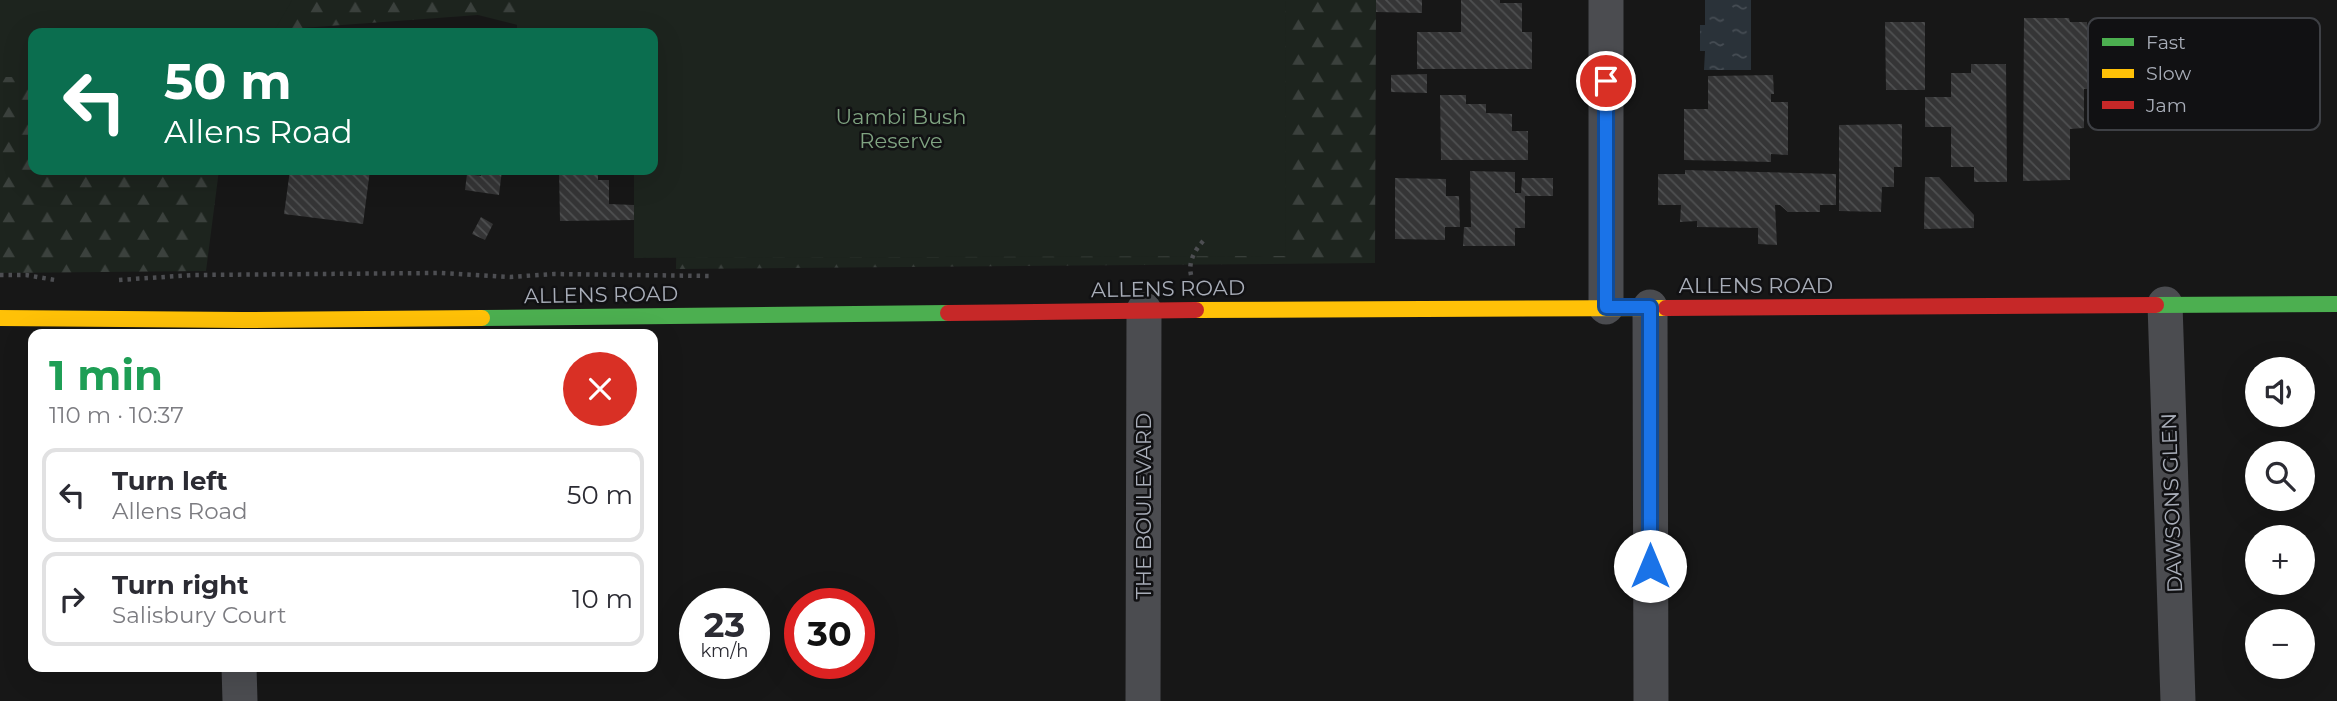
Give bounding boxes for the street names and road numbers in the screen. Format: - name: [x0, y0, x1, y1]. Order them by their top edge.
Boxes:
- street label: ALLENS ROAD: [1679, 273, 1833, 298]
- street label: ALLENS ROAD: [1091, 275, 1245, 302]
- street label: ALLENS ROAD: [524, 281, 678, 308]
- street label: THE BOULEVARD: [1131, 413, 1156, 599]
- street label: DAWSONS GLEN: [2156, 413, 2187, 594]

